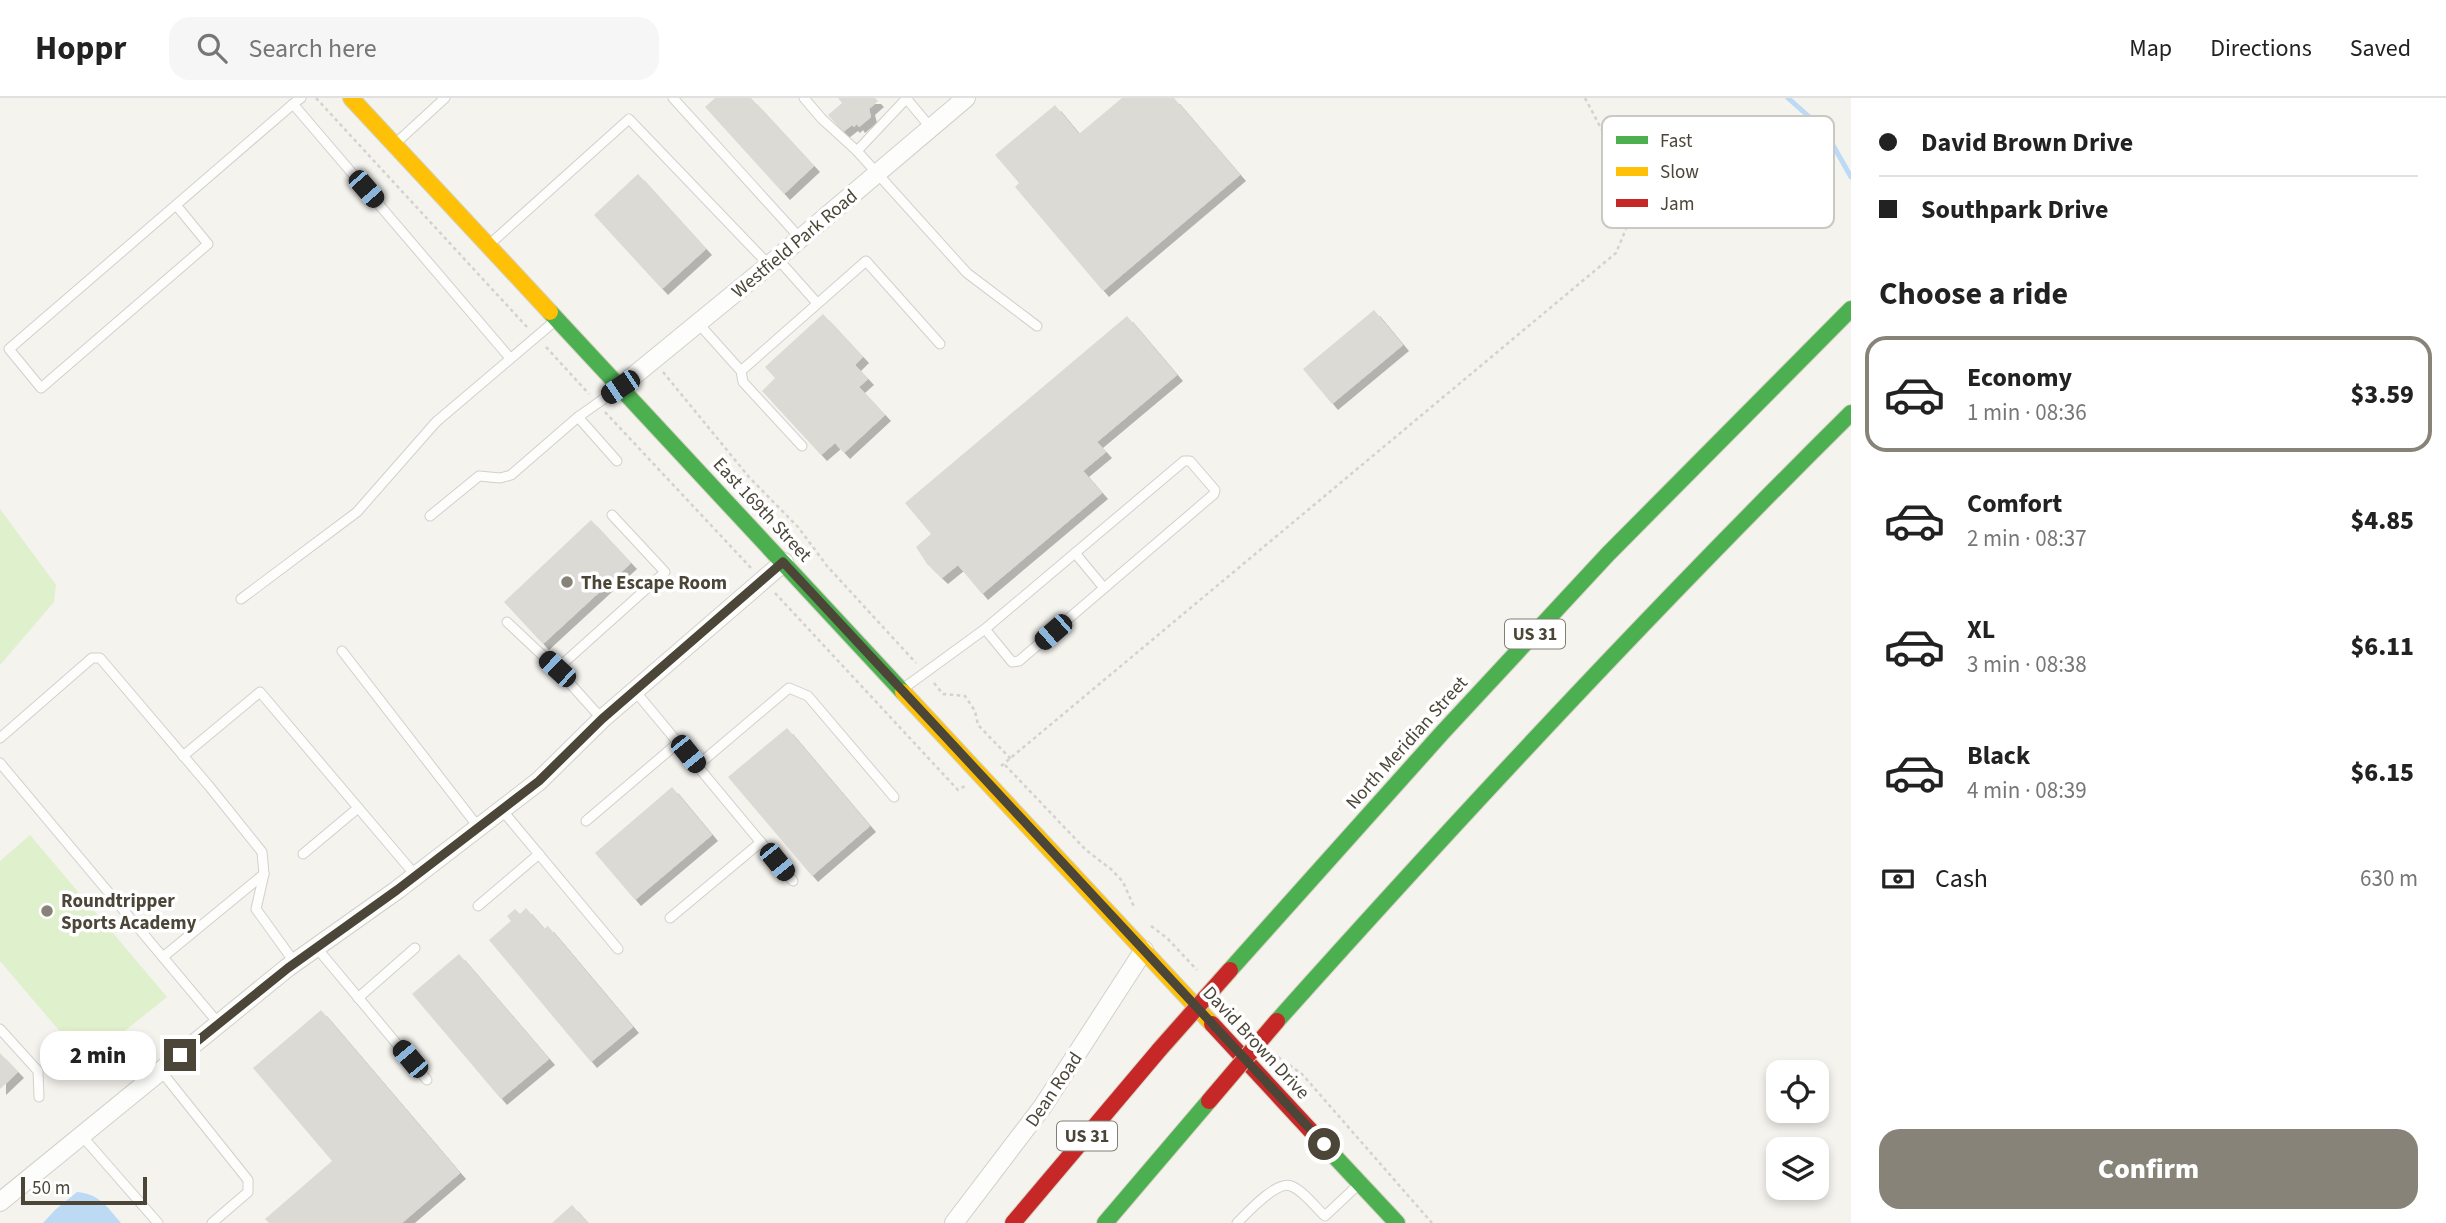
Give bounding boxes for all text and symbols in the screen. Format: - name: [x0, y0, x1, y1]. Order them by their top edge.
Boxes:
- search box: [169, 17, 659, 80]
- text: Hoppr: [35, 25, 127, 72]
- icon: search: [193, 29, 231, 67]
- text: Search here: [249, 30, 377, 67]
- text: Map: [2129, 31, 2172, 66]
- text: Directions: [2210, 31, 2312, 66]
- text: Saved: [2350, 31, 2411, 66]
- legend: [1602, 116, 1834, 228]
- text: David Brown Drive: [1921, 124, 2133, 161]
- text: Fast: [1660, 128, 1693, 155]
- text: Slow: [1660, 159, 1699, 186]
- car: [345, 166, 388, 212]
- street label: Westfield Park Road: [726, 183, 864, 305]
- text: Jam: [1660, 191, 1694, 218]
- text: Southpark Drive: [1921, 191, 2108, 228]
- text: Choose a ride: [1879, 271, 2068, 317]
- text: Economy: [1967, 359, 2072, 396]
- icon: car: [1883, 363, 1946, 426]
- car: [597, 367, 644, 407]
- text: $3.59: [2350, 376, 2414, 413]
- text: 1 min · 08:36: [1967, 396, 2087, 429]
- street label: East 169th Street: [706, 452, 818, 569]
- text: Comfort: [1967, 485, 2062, 522]
- icon: car: [1883, 489, 1946, 552]
- text: $4.85: [2350, 502, 2414, 539]
- text: 2 min · 08:37: [1967, 522, 2087, 555]
- place label: The Escape Room: [581, 570, 727, 597]
- marker: The Escape Room: [559, 574, 575, 590]
- car: [1031, 610, 1076, 654]
- text: XL: [1967, 611, 1995, 648]
- icon: car: [1883, 615, 1946, 678]
- road number: US 31: [1505, 620, 1565, 648]
- text: $6.11: [2350, 628, 2414, 665]
- car: [535, 647, 580, 691]
- text: 3 min · 08:38: [1967, 648, 2087, 681]
- street label: North Meridian Street: [1340, 670, 1475, 816]
- car: [667, 731, 710, 777]
- text: Black: [1967, 737, 2030, 774]
- icon: car: [1883, 741, 1946, 804]
- text: $6.15: [2350, 754, 2414, 791]
- text: 4 min · 08:39: [1967, 774, 2087, 807]
- car: [756, 839, 799, 885]
- icon: cash: [1879, 860, 1917, 898]
- text: Cash: [1935, 860, 1988, 897]
- text: 630 m: [2360, 862, 2418, 895]
- place label: Roundtripper Sports Academy: [61, 888, 196, 937]
- marker: Roundtripper Sports Academy: [39, 903, 55, 919]
- street label: David Brown Drive: [1196, 980, 1316, 1106]
- callout: 2 min: [40, 1030, 156, 1080]
- car: [389, 1036, 432, 1082]
- text: 2 min: [70, 1039, 126, 1072]
- route end: [164, 1039, 196, 1071]
- street label: Dean Road: [1019, 1047, 1089, 1133]
- map controls: [1766, 1060, 1829, 1200]
- button: locate: [1766, 1060, 1829, 1123]
- road number: US 31: [1057, 1121, 1117, 1150]
- route start: [1308, 1128, 1340, 1160]
- button: Confirm: [1879, 1129, 2418, 1209]
- button: layers: [1766, 1137, 1829, 1200]
- scale bar: [21, 1174, 147, 1206]
- text: 50 m: [32, 1175, 70, 1202]

